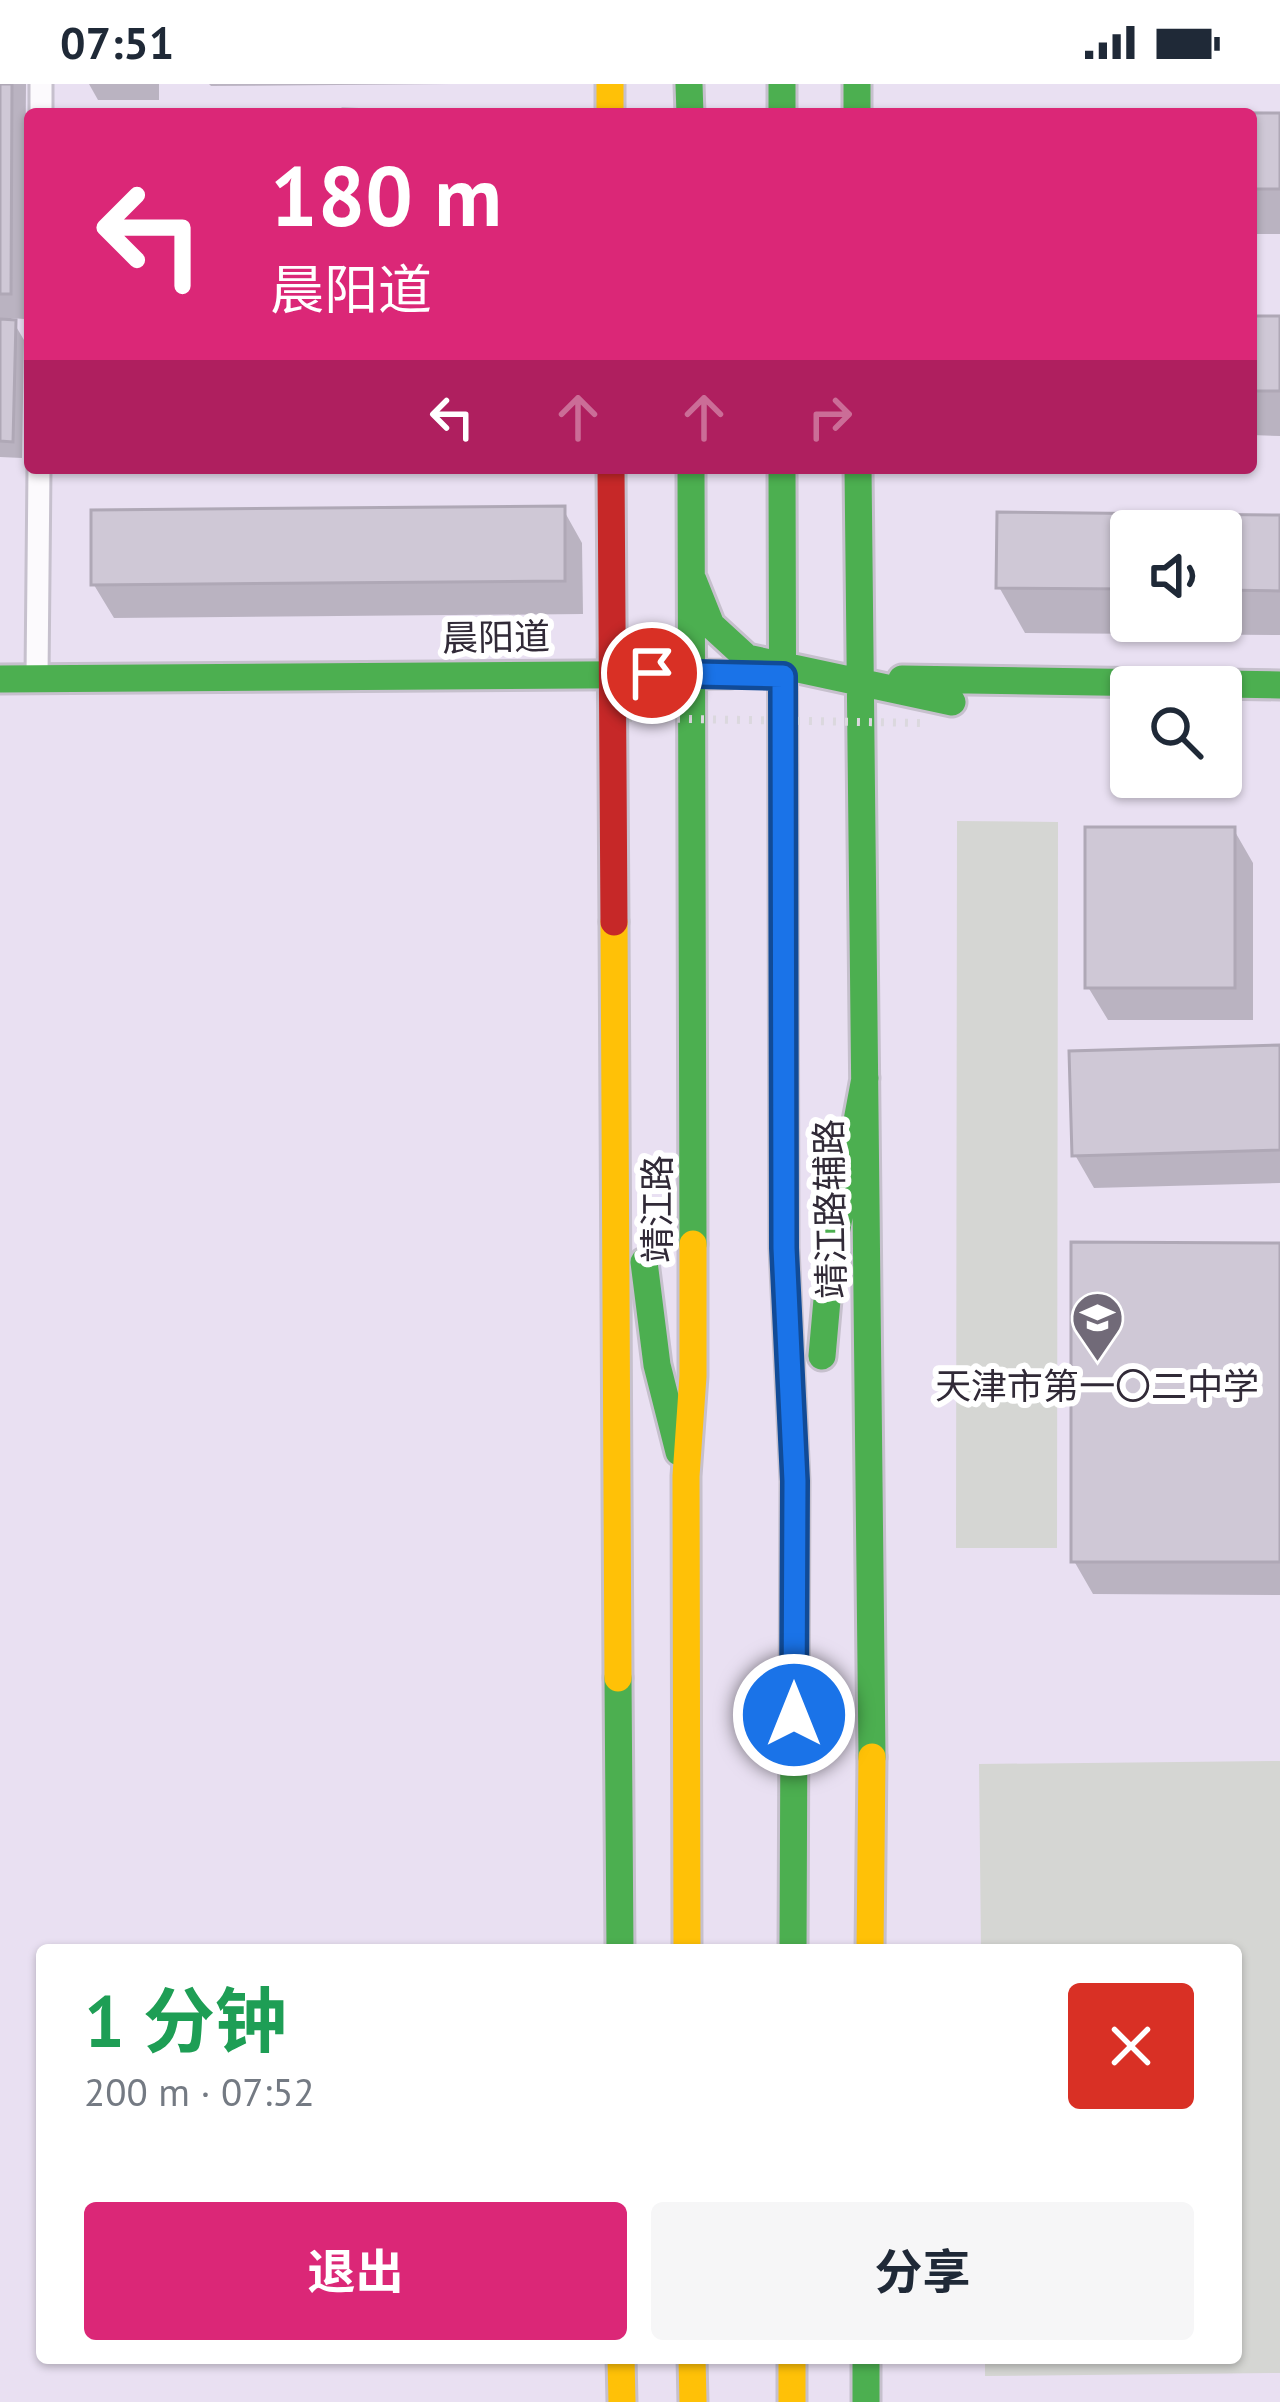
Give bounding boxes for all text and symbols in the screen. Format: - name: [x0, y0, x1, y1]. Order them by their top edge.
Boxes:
- text: 07:51: [60, 13, 174, 71]
- text: 180 m: [270, 140, 502, 249]
- icon: left: [72, 156, 228, 312]
- text: 晨阳道: [270, 254, 432, 324]
- icon: left: [419, 384, 485, 450]
- icon: ahead: [545, 384, 611, 450]
- icon: ahead: [671, 384, 737, 450]
- icon: right: [797, 384, 863, 450]
- map controls: [1110, 510, 1242, 798]
- button: sound: [1110, 510, 1242, 642]
- street label: 晨阳道: [442, 612, 550, 661]
- pin: [601, 622, 703, 724]
- icon: arrive: [619, 640, 685, 706]
- button: search: [1110, 666, 1242, 798]
- street label: 靖江路辅路: [804, 1119, 855, 1299]
- street label: 靖江路: [633, 1155, 680, 1263]
- school or university icon: 天津市第一〇二中学: [1069, 1290, 1125, 1364]
- place label: 天津市第一〇二中学: [935, 1362, 1259, 1409]
- position arrow: [731, 1652, 857, 1778]
- text: 1 分钟: [84, 1974, 287, 2067]
- button: close: [1068, 1983, 1194, 2109]
- text: 200 m · 07:52: [84, 2066, 315, 2117]
- button: 退出: [84, 2202, 627, 2340]
- button: 分享: [651, 2202, 1194, 2340]

